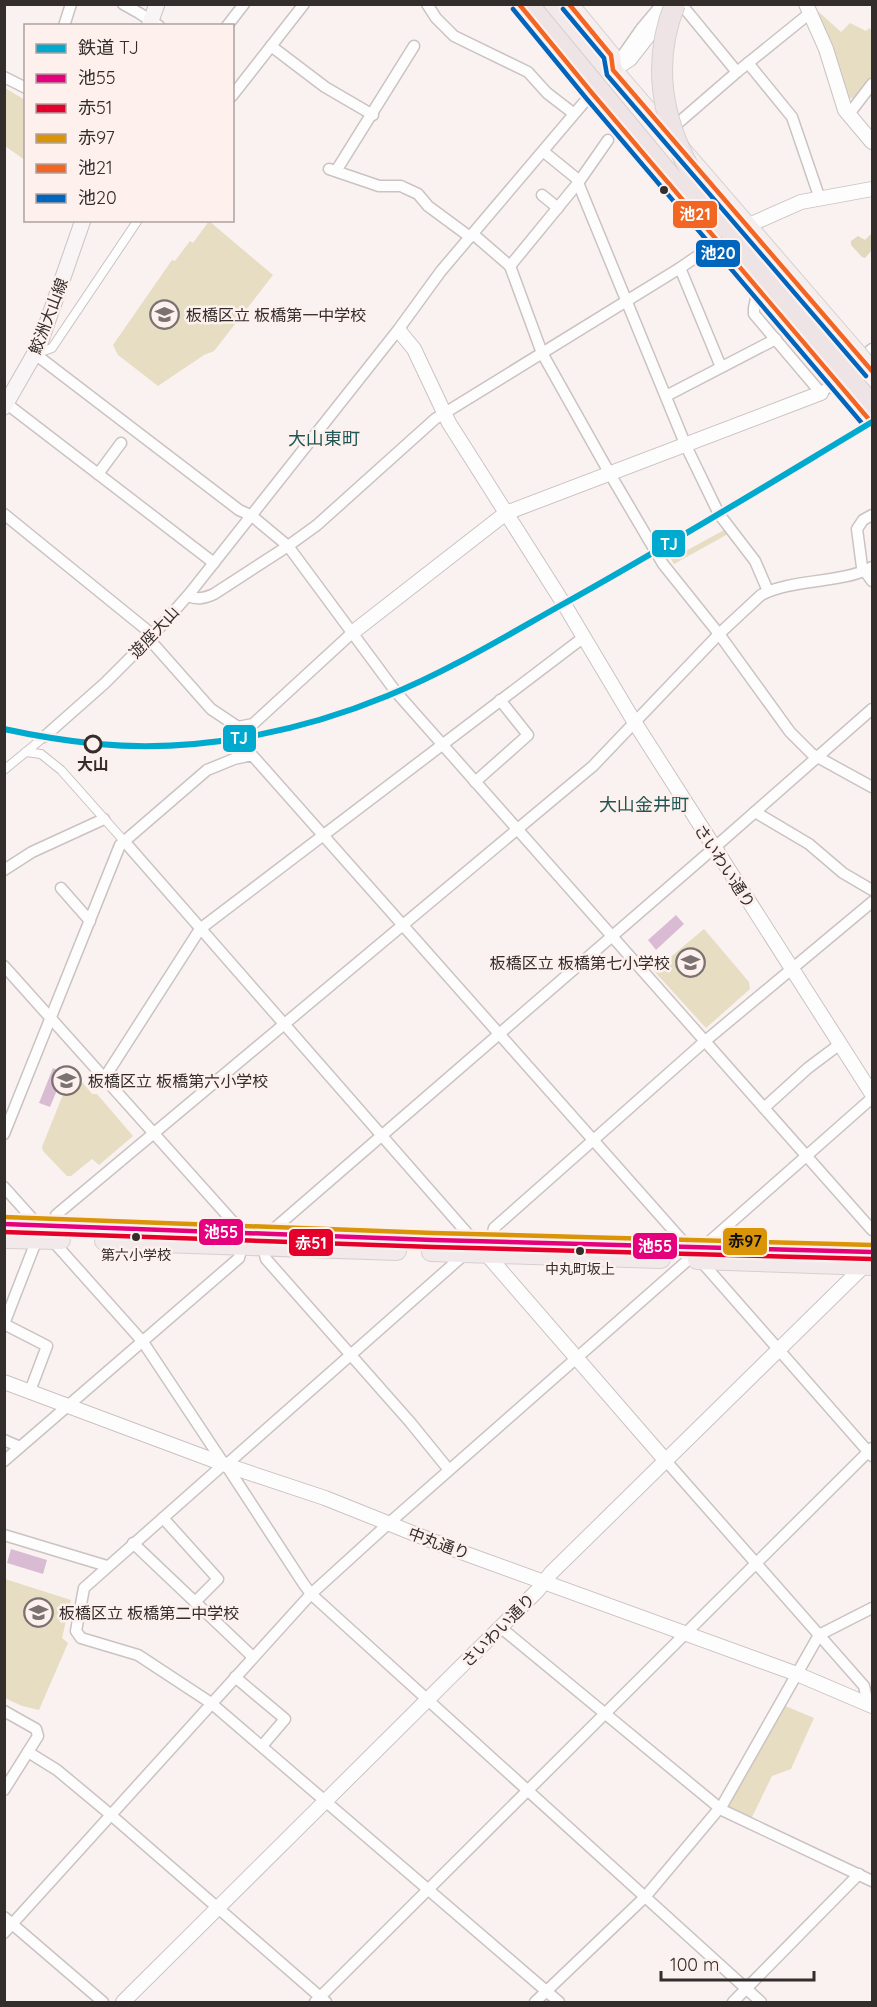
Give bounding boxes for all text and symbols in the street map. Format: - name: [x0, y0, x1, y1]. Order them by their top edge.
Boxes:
- legend: [24, 24, 234, 222]
- text: 鉄道 TJ: [78, 36, 139, 59]
- text: 池55: [78, 66, 116, 89]
- text: 赤51: [78, 96, 112, 119]
- text: 赤97: [78, 126, 115, 149]
- text: 池21: [78, 156, 113, 179]
- unlabelled marker: [658, 184, 670, 196]
- text: 池20: [78, 186, 117, 209]
- line badge: 池21: [672, 200, 718, 229]
- text: 池21: [679, 204, 711, 224]
- line badge: 池20: [695, 239, 741, 268]
- text: 池20: [701, 243, 736, 263]
- street label: 鮫洲大山線: [24, 275, 72, 357]
- school or university icon: 板橋区立 板橋第一中学校: [149, 299, 181, 331]
- place label: 板橋区立 板橋第一中学校: [186, 305, 366, 325]
- district label: 大山東町: [288, 427, 360, 450]
- line badge: TJ: [651, 529, 686, 558]
- text: TJ: [660, 534, 678, 554]
- street label: 遊座大山: [125, 602, 183, 662]
- line badge: TJ: [222, 724, 257, 753]
- text: TJ: [230, 728, 248, 748]
- marker: 大山: [84, 735, 102, 753]
- place label: 大山: [77, 754, 109, 774]
- district label: 大山金井町: [599, 793, 689, 816]
- street label: さいわい通り: [690, 820, 760, 912]
- school or university icon: 板橋区立 板橋第七小学校: [675, 947, 707, 979]
- place label: 板橋区立 板橋第七小学校: [490, 953, 670, 973]
- school or university icon: 板橋区立 板橋第六小学校: [51, 1065, 83, 1097]
- place label: 板橋区立 板橋第六小学校: [88, 1071, 268, 1091]
- line badge: 池55: [198, 1218, 244, 1246]
- text: 池55: [204, 1222, 238, 1242]
- line badge: 赤97: [722, 1227, 768, 1256]
- line badge: 赤51: [288, 1228, 334, 1257]
- marker: 第六小学校: [130, 1231, 142, 1243]
- text: 赤97: [728, 1231, 762, 1251]
- line badge: 池55: [632, 1232, 678, 1260]
- text: 赤51: [295, 1233, 327, 1253]
- text: 池55: [638, 1236, 672, 1256]
- marker: 中丸町坂上: [574, 1245, 586, 1257]
- place label: 第六小学校: [101, 1246, 171, 1264]
- place label: 中丸町坂上: [545, 1260, 615, 1278]
- street label: 中丸通り: [406, 1523, 472, 1563]
- street label: さいわい通り: [457, 1589, 539, 1671]
- school or university icon: 板橋区立 板橋第二中学校: [22, 1597, 54, 1629]
- place label: 板橋区立 板橋第二中学校: [59, 1603, 239, 1623]
- scale bar: [661, 1944, 814, 1982]
- text: 100 m: [670, 1953, 719, 1976]

